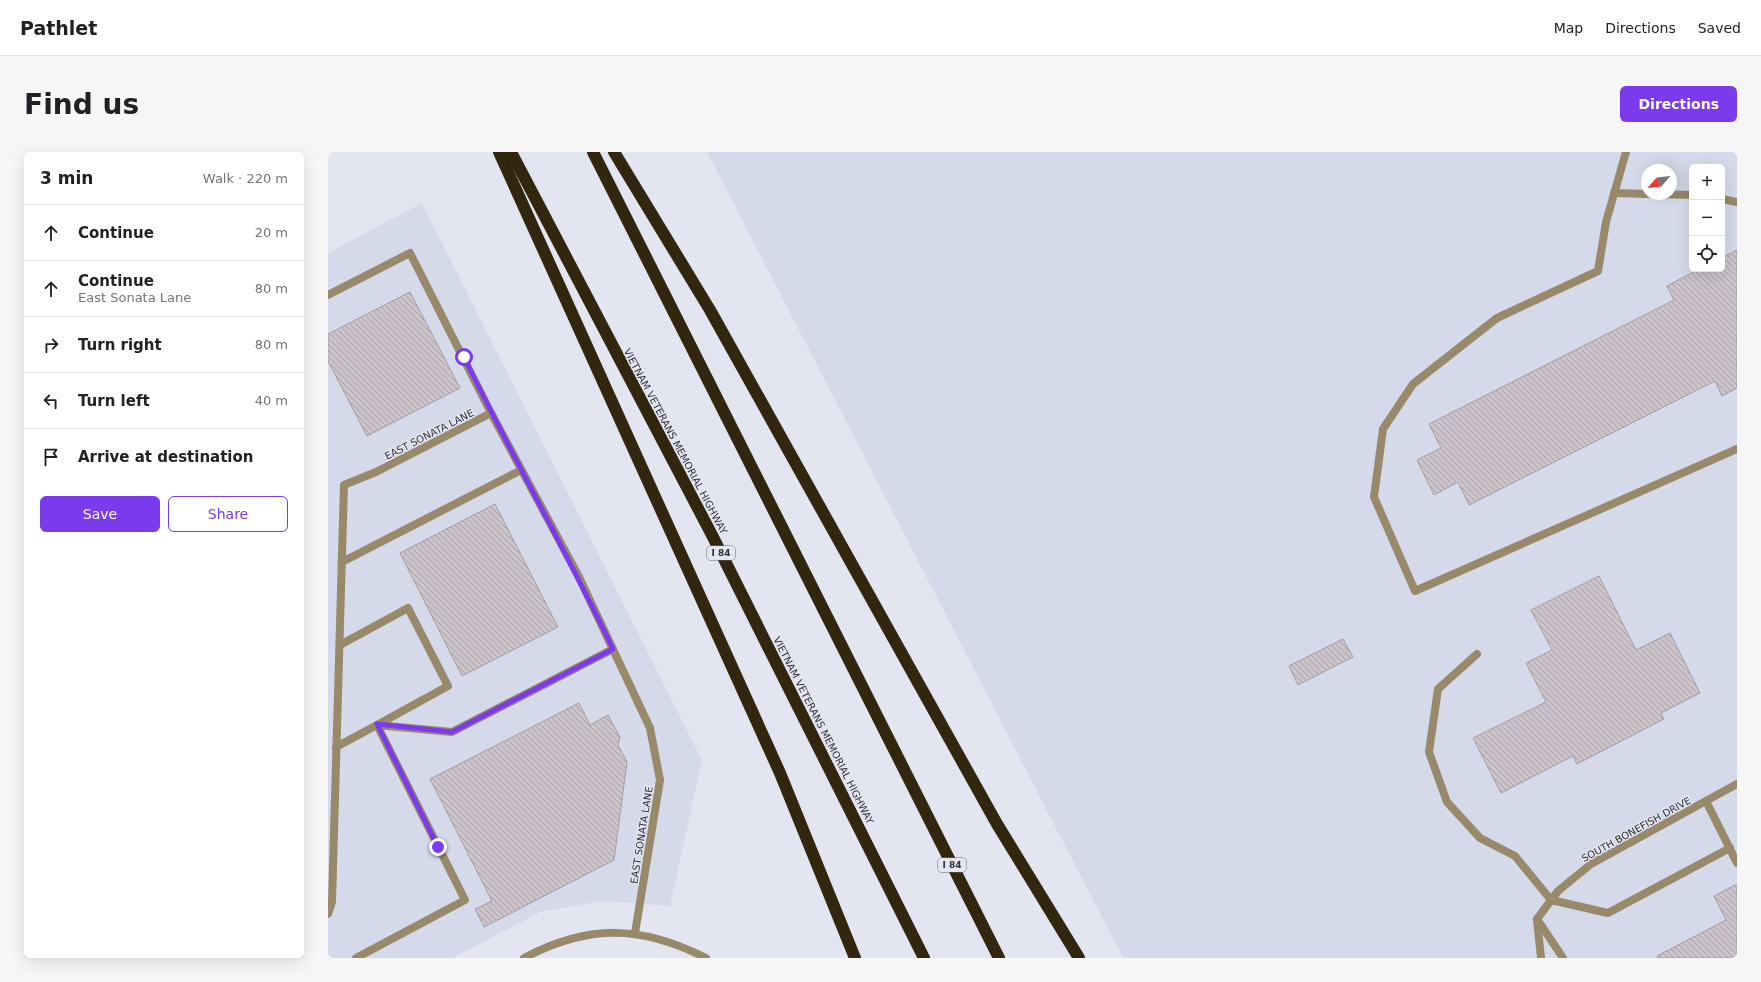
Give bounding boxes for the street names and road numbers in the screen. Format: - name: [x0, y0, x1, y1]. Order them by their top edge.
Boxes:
- street label: VIETNAM VETERANS MEMORIAL HIGHWAY: [622, 347, 730, 537]
- street label: EAST SONATA LANE: [383, 407, 476, 462]
- road number: I 84: [707, 546, 735, 560]
- street label: VIETNAM VETERANS MEMORIAL HIGHWAY: [771, 635, 876, 826]
- street label: EAST SONATA LANE: [628, 786, 655, 885]
- street label: SOUTH BONEFISH DRIVE: [1580, 795, 1693, 864]
- road number: I 84: [938, 858, 966, 872]

